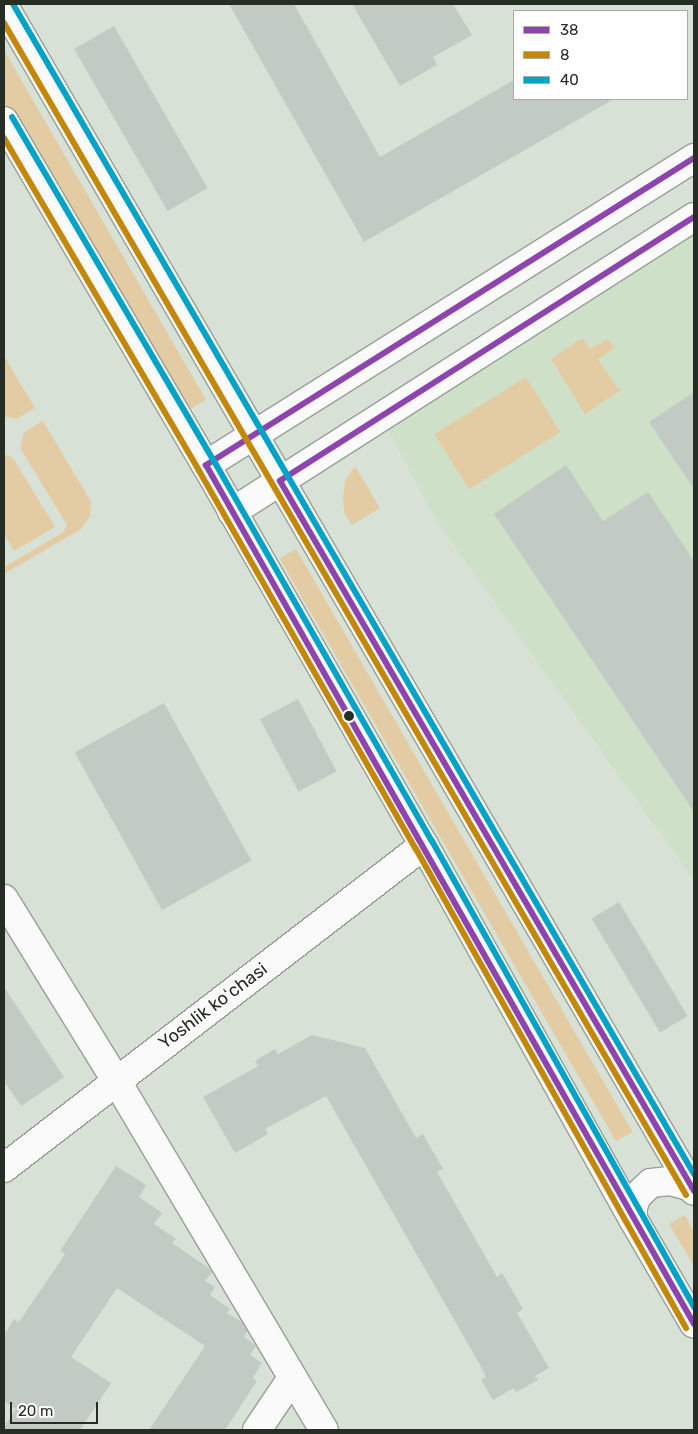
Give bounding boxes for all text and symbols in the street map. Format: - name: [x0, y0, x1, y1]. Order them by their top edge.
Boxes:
- legend: [513, 10, 688, 100]
- text: 38: [560, 21, 579, 39]
- text: 8: [560, 46, 570, 64]
- text: 40: [560, 71, 579, 89]
- unlabelled marker: [344, 711, 354, 721]
- street label: Yoshlik koʻchasi: [154, 958, 272, 1054]
- scale bar: [12, 1392, 100, 1424]
- text: 20 m: [18, 1402, 53, 1420]

